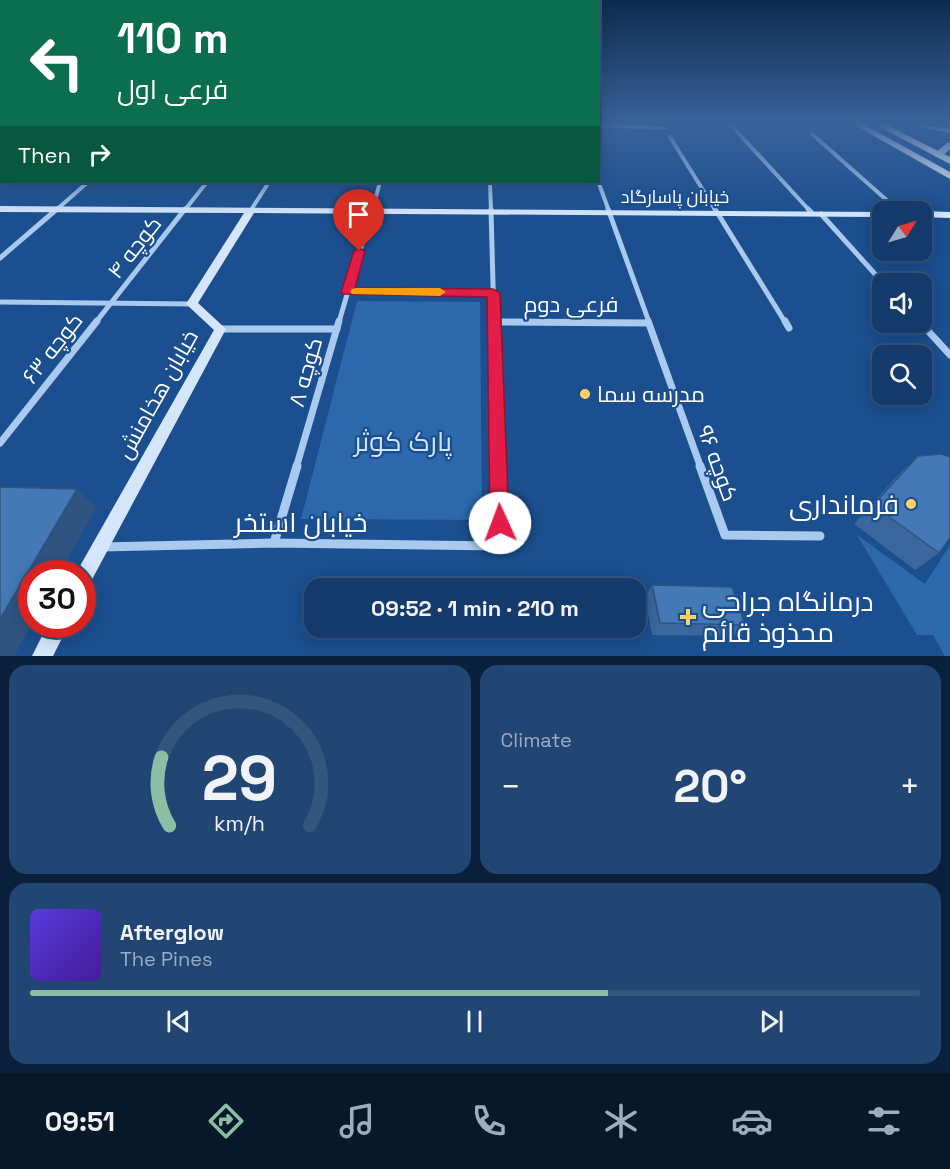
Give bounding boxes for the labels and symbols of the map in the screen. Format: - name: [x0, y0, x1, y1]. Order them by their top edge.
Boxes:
- street label: خیابان پاسارگاد: [621, 185, 729, 209]
- pin: [333, 189, 384, 251]
- north arrow: [872, 201, 932, 261]
- street label: کوچه ۴: [101, 210, 168, 284]
- street label: فرعی دوم: [524, 290, 618, 320]
- street label: کوچه ۶۳: [16, 307, 89, 390]
- street label: خیابان هخامنش: [110, 325, 204, 463]
- street label: کوچه ۸: [282, 334, 329, 410]
- place label: مدرسه سما: [597, 380, 705, 408]
- marker: مدرسه سما: [578, 387, 592, 401]
- street label: کوچه ۹۶: [690, 421, 745, 505]
- park label: پارک کوثر: [352, 424, 452, 460]
- place label: فرمانداری: [789, 487, 899, 522]
- position arrow: [468, 491, 532, 555]
- marker: فرمانداری: [904, 497, 918, 511]
- street label: خیابان استخر: [233, 505, 367, 540]
- speed limit sign: 30: [18, 560, 96, 638]
- place label: درمانگاه جراحی محذوذ قائم: [702, 584, 874, 651]
- marker: درمانگاه جراحی محذوذ قائم: [679, 608, 697, 626]

